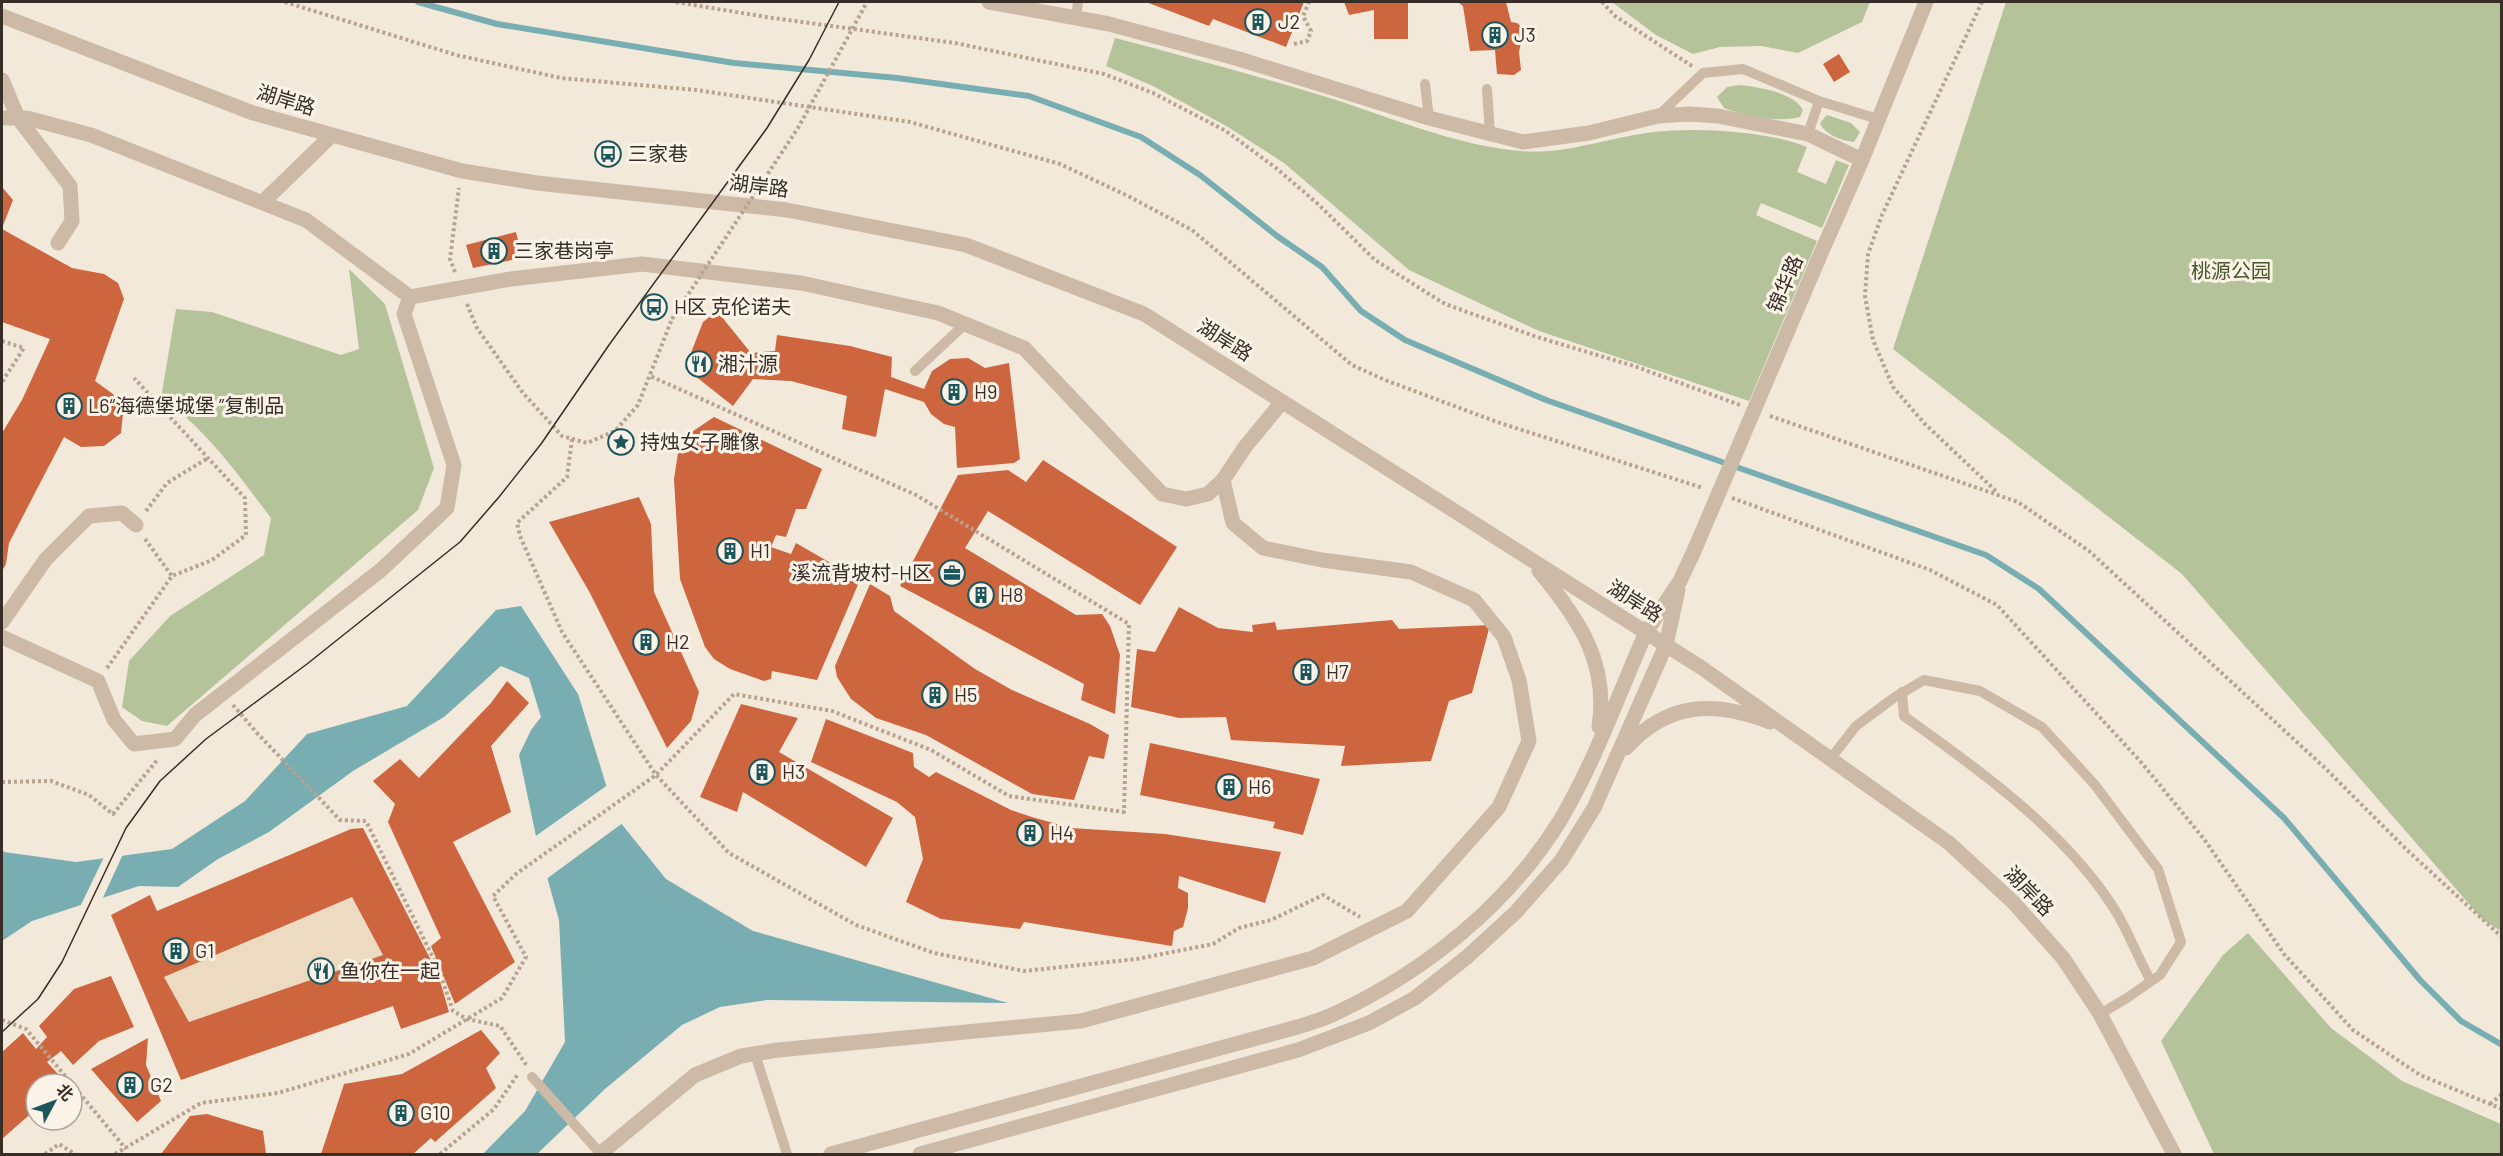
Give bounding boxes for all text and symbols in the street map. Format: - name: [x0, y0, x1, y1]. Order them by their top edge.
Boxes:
- building icon: J2: [1243, 7, 1273, 37]
- place label: J2: [1278, 9, 1300, 33]
- building icon: J3: [1480, 20, 1510, 50]
- place label: J3: [1514, 22, 1536, 46]
- street label: 湖岸路: [254, 79, 318, 119]
- bus stop icon: 三家巷: [593, 139, 623, 169]
- place label: 三家巷: [628, 141, 688, 165]
- street label: 湖岸路: [728, 169, 790, 201]
- building icon: 三家巷岗亭: [479, 236, 509, 266]
- place label: 三家巷岗亭: [514, 238, 614, 262]
- street label: 锦华路: [1761, 251, 1807, 316]
- park label: 桃源公园: [2191, 258, 2271, 282]
- bus stop icon: H区 克伦诺夫: [639, 292, 669, 322]
- place label: H区 克伦诺夫: [674, 294, 791, 318]
- street label: 湖岸路: [1194, 313, 1257, 365]
- restaurant icon: 湘汁源: [684, 349, 714, 379]
- place label: 湘汁源: [718, 351, 778, 375]
- building icon: H9: [939, 377, 969, 407]
- place label: H9: [974, 379, 998, 403]
- building icon: L6“海德堡城堡 ”复制品: [54, 391, 84, 421]
- place label: L6“海德堡城堡 ”复制品: [88, 393, 284, 417]
- place icon: 持烛女子雕像: [606, 427, 636, 457]
- place label: 持烛女子雕像: [640, 429, 760, 453]
- building icon: H1: [715, 536, 745, 566]
- place label: H1: [750, 538, 770, 562]
- office icon: 溪流背坡村-H区: [937, 558, 967, 588]
- place label: 溪流背坡村-H区: [791, 560, 932, 584]
- street label: 湖岸路: [1604, 574, 1667, 626]
- building icon: H8: [966, 580, 996, 610]
- place label: H8: [1000, 582, 1024, 606]
- building icon: H2: [631, 627, 661, 657]
- place label: H2: [666, 629, 690, 653]
- building icon: H7: [1291, 657, 1321, 687]
- place label: H7: [1326, 659, 1349, 683]
- building icon: H5: [920, 680, 950, 710]
- place label: H5: [954, 682, 977, 706]
- building icon: H3: [747, 757, 777, 787]
- place label: H3: [782, 759, 805, 783]
- building icon: H6: [1214, 772, 1244, 802]
- place label: H6: [1248, 774, 1271, 798]
- building icon: H4: [1015, 818, 1045, 848]
- place label: H4: [1050, 820, 1074, 844]
- street label: 湖岸路: [2000, 860, 2059, 920]
- building icon: G1: [161, 936, 191, 966]
- place label: G1: [195, 938, 214, 962]
- restaurant icon: 鱼你在一起: [306, 956, 336, 986]
- place label: 鱼你在一起: [340, 958, 440, 982]
- building icon: G2: [115, 1070, 145, 1100]
- north arrow: [24, 1072, 84, 1132]
- place label: G2: [150, 1072, 173, 1096]
- text: 北: [53, 1080, 78, 1104]
- building icon: G10: [386, 1098, 416, 1128]
- place label: G10: [420, 1100, 451, 1124]

